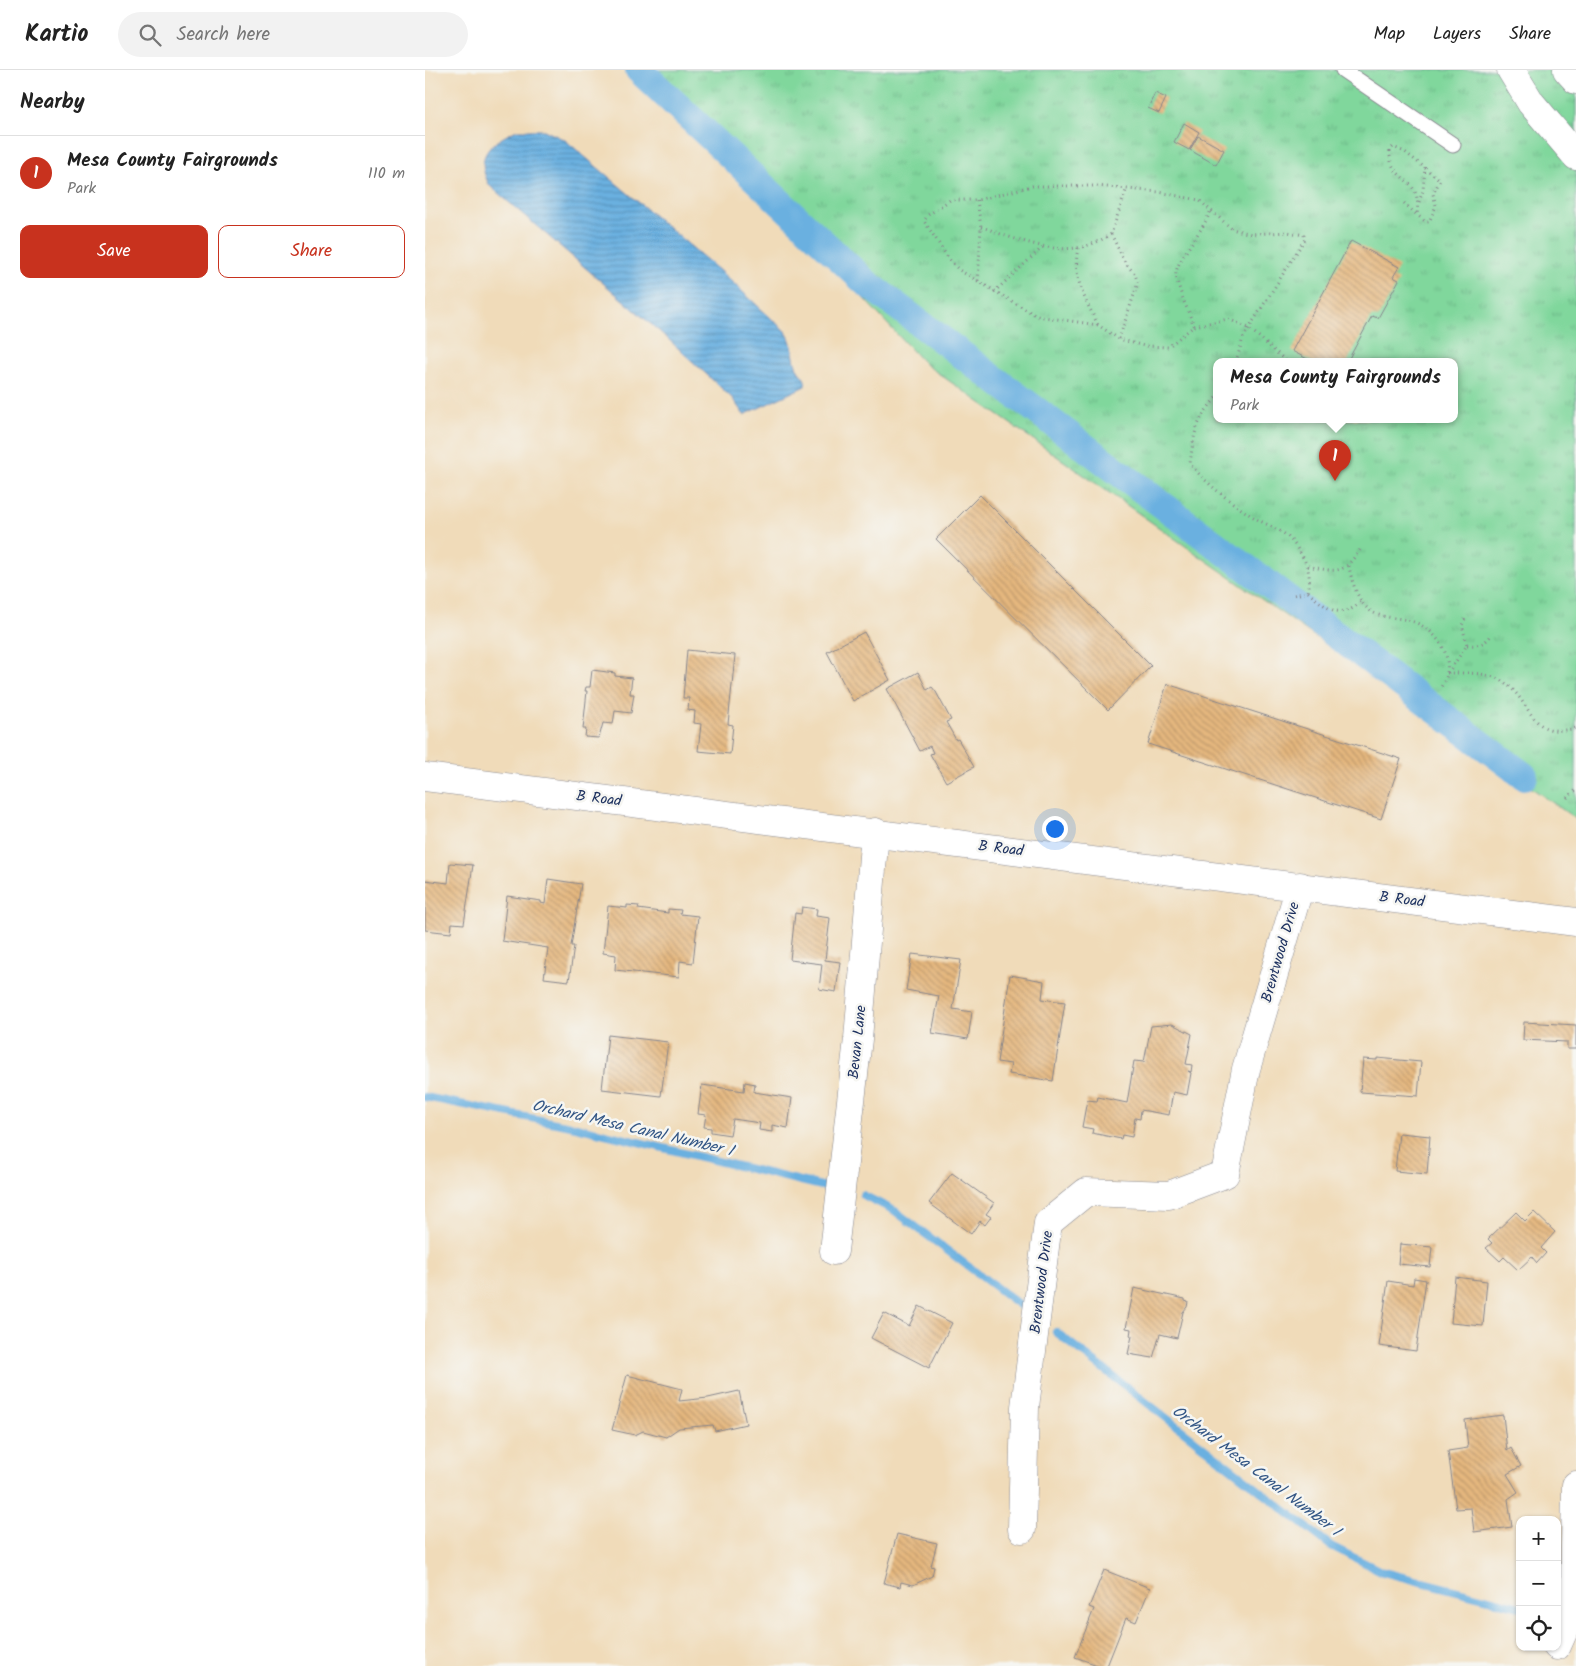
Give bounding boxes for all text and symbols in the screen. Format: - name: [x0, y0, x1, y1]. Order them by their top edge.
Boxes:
- search box: [118, 12, 468, 57]
- text: Kartio: [25, 15, 88, 54]
- text: Search here: [176, 20, 270, 50]
- text: Map: [1374, 20, 1405, 49]
- text: Layers: [1433, 20, 1481, 49]
- text: Share: [1509, 20, 1551, 49]
- icon: search: [136, 21, 164, 49]
- text: Nearby: [20, 86, 85, 119]
- text: Mesa County Fairgrounds: [67, 146, 278, 176]
- text: 1: [34, 161, 38, 186]
- text: 110 m: [368, 161, 405, 186]
- text: Park: [67, 176, 96, 201]
- button: Save: [20, 225, 208, 278]
- button: Share: [218, 225, 405, 278]
- popup: [1213, 358, 1458, 423]
- text: Mesa County Fairgrounds: [1230, 363, 1441, 393]
- text: Park: [1230, 393, 1259, 418]
- pin: 1: [1319, 440, 1351, 481]
- street label: B Road: [575, 784, 623, 814]
- your location: [1042, 816, 1068, 842]
- street label: B Road: [977, 834, 1025, 864]
- street label: B Road: [1378, 885, 1426, 915]
- street label: Brentwood Drive: [1255, 899, 1307, 1005]
- street label: Bevan Lane: [842, 1004, 874, 1080]
- water label: Orchard Mesa Canal Number 1: [530, 1093, 739, 1164]
- street label: Brentwood Drive: [1024, 1229, 1060, 1335]
- water label: Orchard Mesa Canal Number 1: [1166, 1399, 1348, 1545]
- map controls: [1516, 1516, 1561, 1651]
- button: +: [1516, 1516, 1561, 1561]
- button: −: [1516, 1561, 1561, 1606]
- button: locate: [1516, 1606, 1561, 1651]

